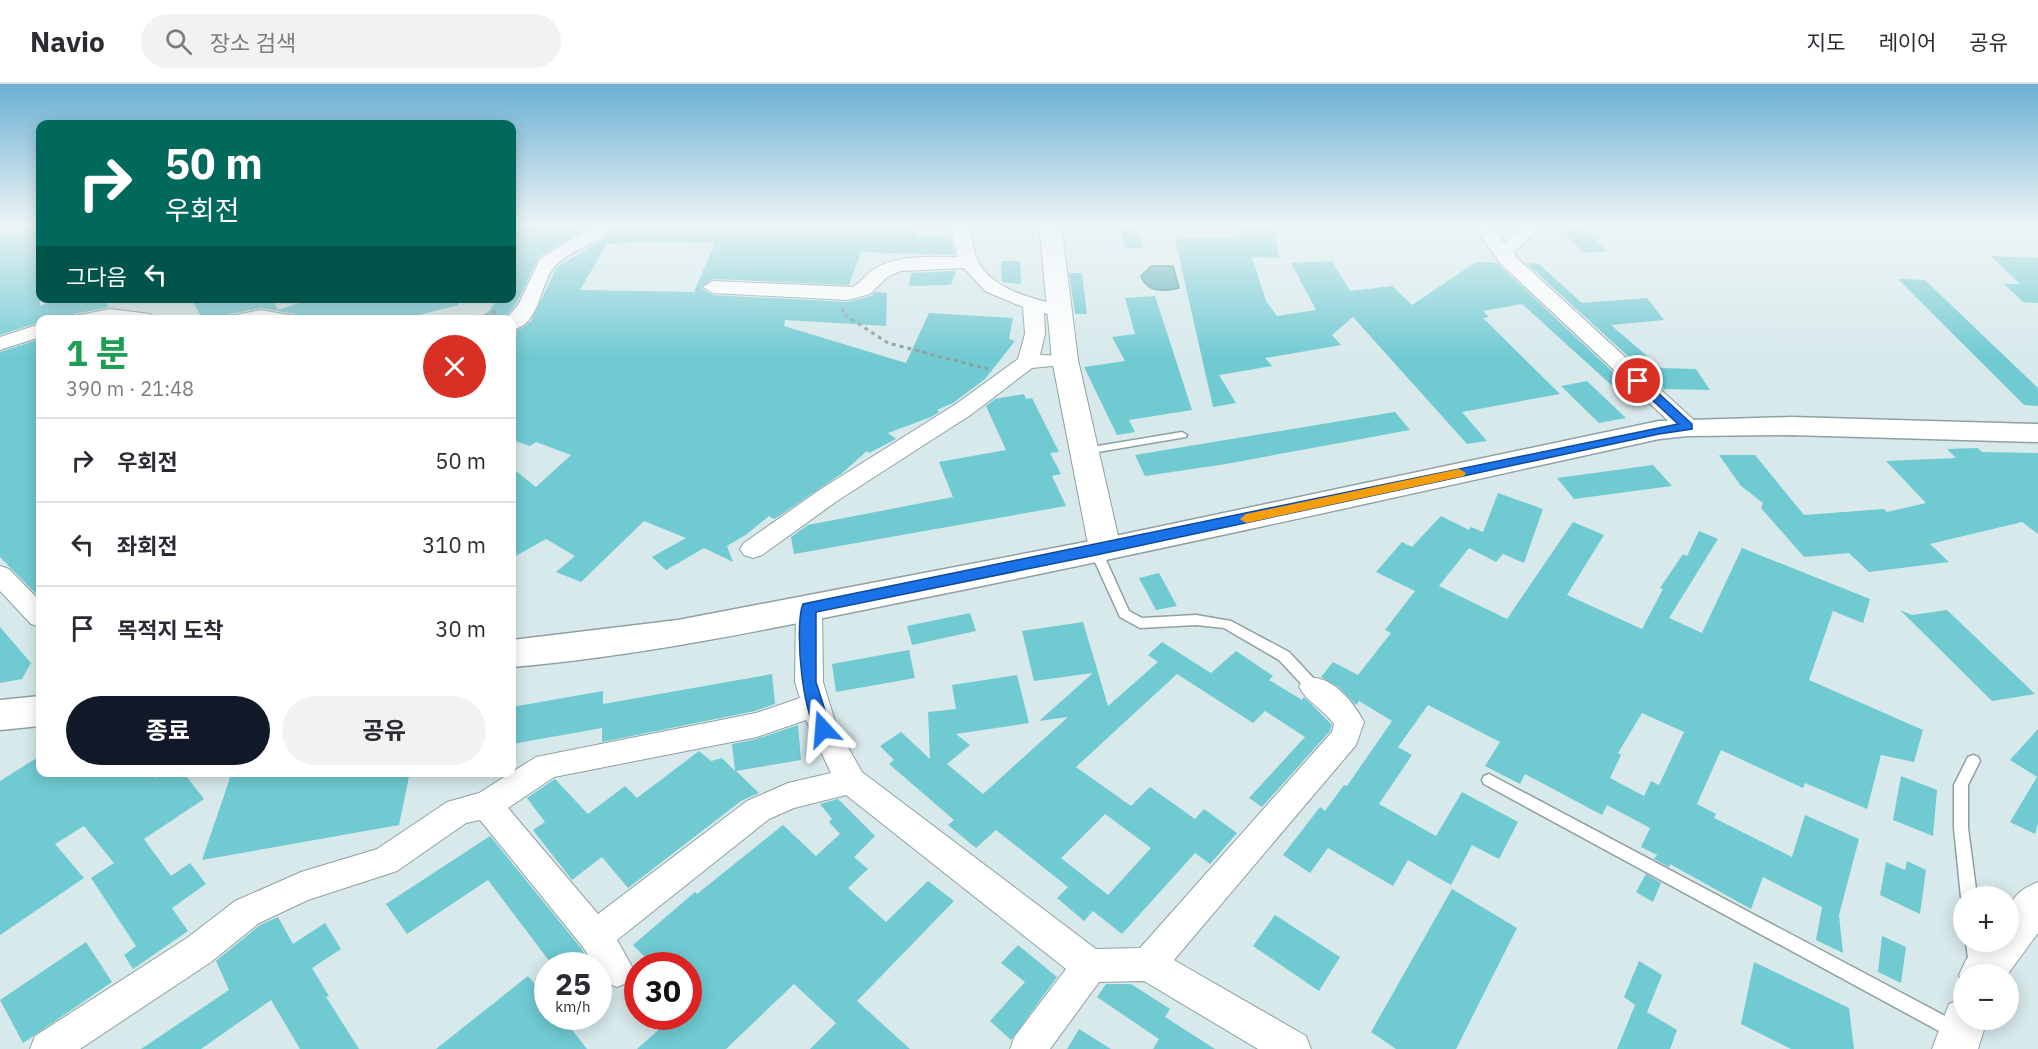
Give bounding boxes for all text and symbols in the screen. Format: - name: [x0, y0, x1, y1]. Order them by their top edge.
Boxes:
- search box: [141, 14, 561, 68]
- text: Navio: [30, 23, 105, 60]
- icon: search: [162, 25, 195, 58]
- text: 장소 검색: [210, 28, 296, 57]
- text: 지도: [1807, 28, 1845, 56]
- text: 레이어: [1878, 28, 1936, 56]
- text: 공유: [1969, 28, 2008, 56]
- text: 50 m: [165, 136, 263, 191]
- icon: right: [66, 144, 144, 222]
- text: 우회전: [165, 192, 240, 227]
- icon: left: [139, 258, 172, 291]
- text: 그다음: [66, 262, 127, 291]
- text: 1 분: [66, 329, 129, 376]
- button: close: [423, 335, 486, 398]
- pin: [1612, 355, 1663, 406]
- icon: arrive: [1621, 364, 1654, 397]
- text: 390 m · 21:48: [66, 375, 194, 402]
- icon: right: [66, 444, 99, 477]
- text: 50 m: [435, 446, 486, 475]
- text: 우회전: [117, 447, 178, 476]
- icon: left: [66, 528, 99, 561]
- text: 310 m: [422, 530, 486, 559]
- text: 좌회전: [117, 531, 178, 560]
- icon: arrive: [66, 612, 99, 645]
- text: 30 m: [435, 614, 486, 643]
- text: 목적지 도착: [117, 615, 223, 644]
- button: 종료: [66, 696, 270, 765]
- button: 공유: [282, 696, 486, 765]
- position arrow: [791, 697, 855, 761]
- map controls: [1953, 886, 2019, 1030]
- button: +: [1953, 886, 2019, 952]
- speed limit sign: 30: [624, 952, 702, 1030]
- text: 25: [555, 964, 591, 1003]
- button: −: [1953, 964, 2019, 1030]
- text: km/h: [555, 997, 591, 1016]

